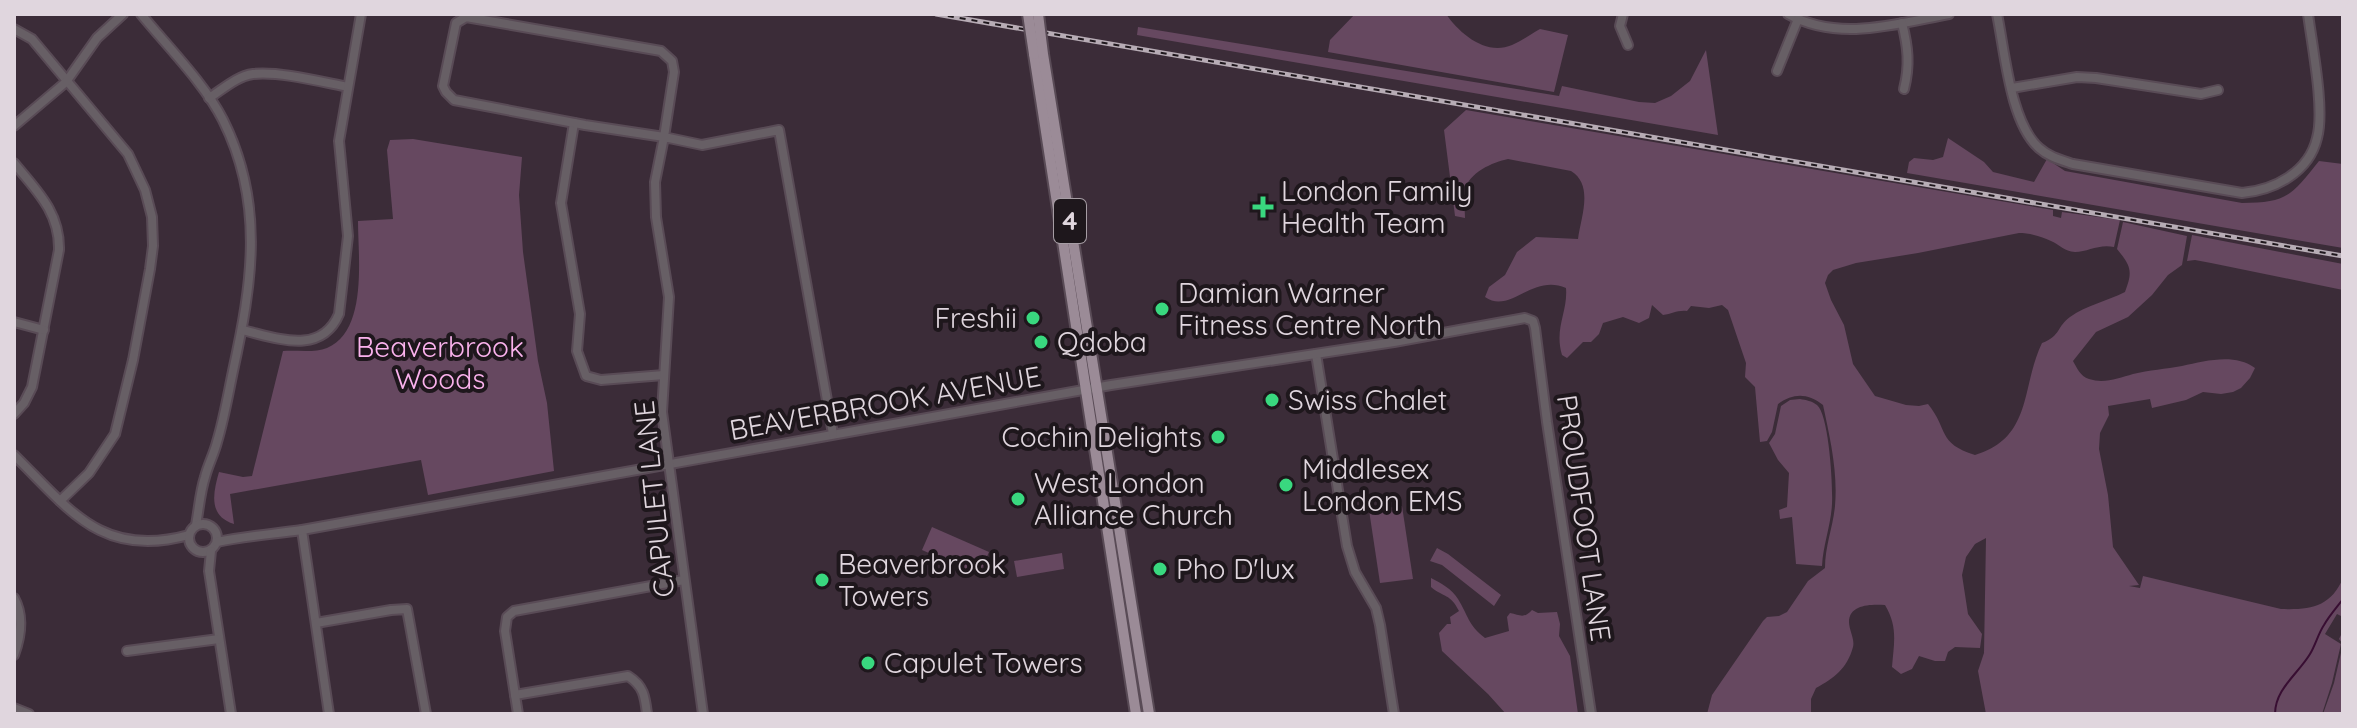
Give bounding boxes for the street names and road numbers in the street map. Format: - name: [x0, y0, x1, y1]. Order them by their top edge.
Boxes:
- road number: 4: [1054, 199, 1086, 243]
- street label: BEAVERBROOK AVENUE: [727, 358, 1043, 447]
- street label: PROUDFOOT LANE: [1550, 392, 1619, 643]
- street label: CAPULET LANE: [626, 399, 681, 599]

